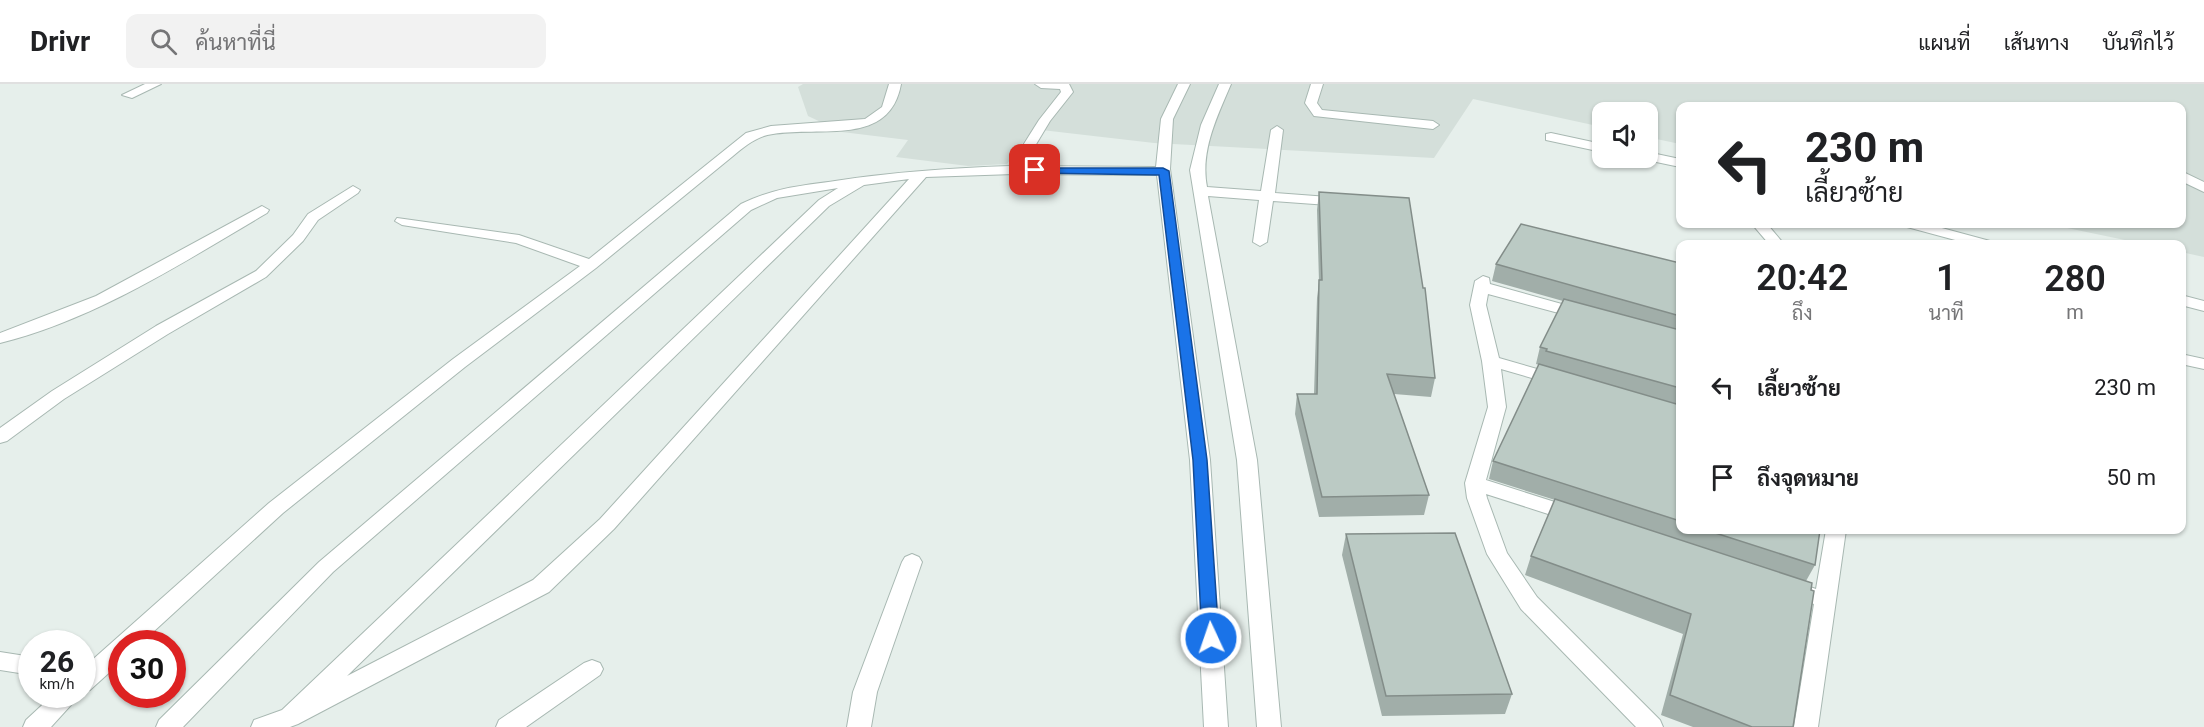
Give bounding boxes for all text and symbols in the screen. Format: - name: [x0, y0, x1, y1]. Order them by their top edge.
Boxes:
- search box: [126, 14, 546, 68]
- text: Drivr: [30, 25, 90, 58]
- icon: search: [147, 25, 180, 58]
- text: ค้นหาที่นี่: [195, 30, 276, 55]
- text: แผนที่: [1918, 31, 1971, 55]
- text: เส้นทาง: [2004, 31, 2069, 55]
- text: บันทึกไว้: [2102, 31, 2174, 55]
- map controls: [1592, 102, 1658, 168]
- button: sound: [1592, 102, 1658, 168]
- text: 230 m: [1805, 123, 1924, 172]
- icon: left: [1706, 126, 1784, 204]
- pin: [1009, 144, 1060, 195]
- icon: arrive: [1018, 153, 1051, 186]
- text: เลี้ยวซ้าย: [1805, 177, 1903, 209]
- text: 20:42: [1756, 257, 1848, 299]
- text: 1: [1936, 257, 1956, 299]
- text: 280: [2044, 258, 2106, 300]
- text: m: [2066, 300, 2084, 324]
- text: ถึง: [1792, 301, 1813, 325]
- text: นาที: [1928, 301, 1964, 325]
- icon: left: [1706, 371, 1739, 404]
- text: 230 m: [2094, 375, 2156, 400]
- text: เลี้ยวซ้าย: [1757, 376, 1841, 401]
- icon: arrive: [1706, 461, 1739, 494]
- text: 50 m: [2107, 465, 2156, 490]
- text: ถึงจุดหมาย: [1757, 466, 1859, 491]
- position arrow: [1179, 606, 1243, 670]
- speed limit sign: 30: [108, 630, 186, 708]
- text: 26: [40, 644, 74, 679]
- text: km/h: [39, 675, 75, 693]

